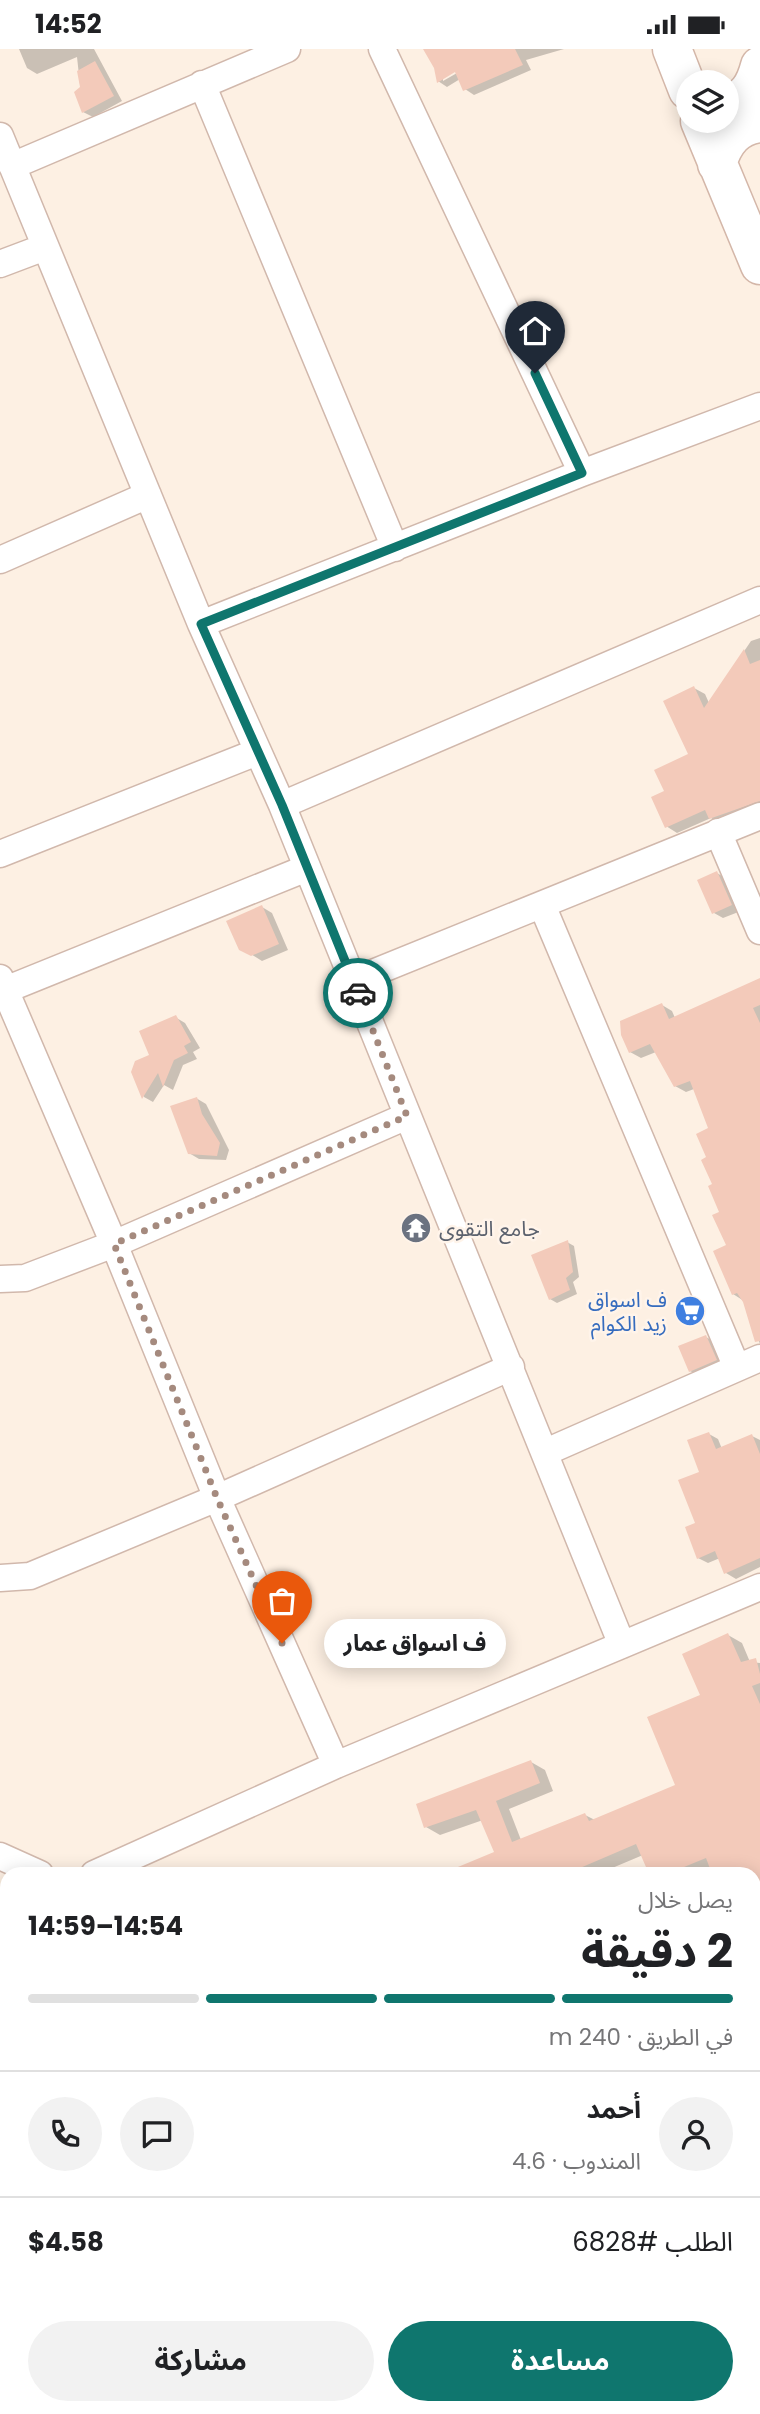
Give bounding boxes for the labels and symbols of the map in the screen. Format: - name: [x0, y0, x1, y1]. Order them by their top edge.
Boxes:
- pin: [505, 301, 565, 373]
- courier: [323, 958, 393, 1028]
- temple icon: جامع التقوى: [399, 1211, 433, 1245]
- place label: جامع التقوى: [439, 1214, 540, 1244]
- place label: ف اسواق زيد الكوام: [588, 1285, 667, 1340]
- supermarket icon: ف اسواق زيد الكوام: [673, 1294, 707, 1328]
- pin: [252, 1571, 312, 1643]
- callout: ف اسواق عمار: [324, 1619, 506, 1667]

